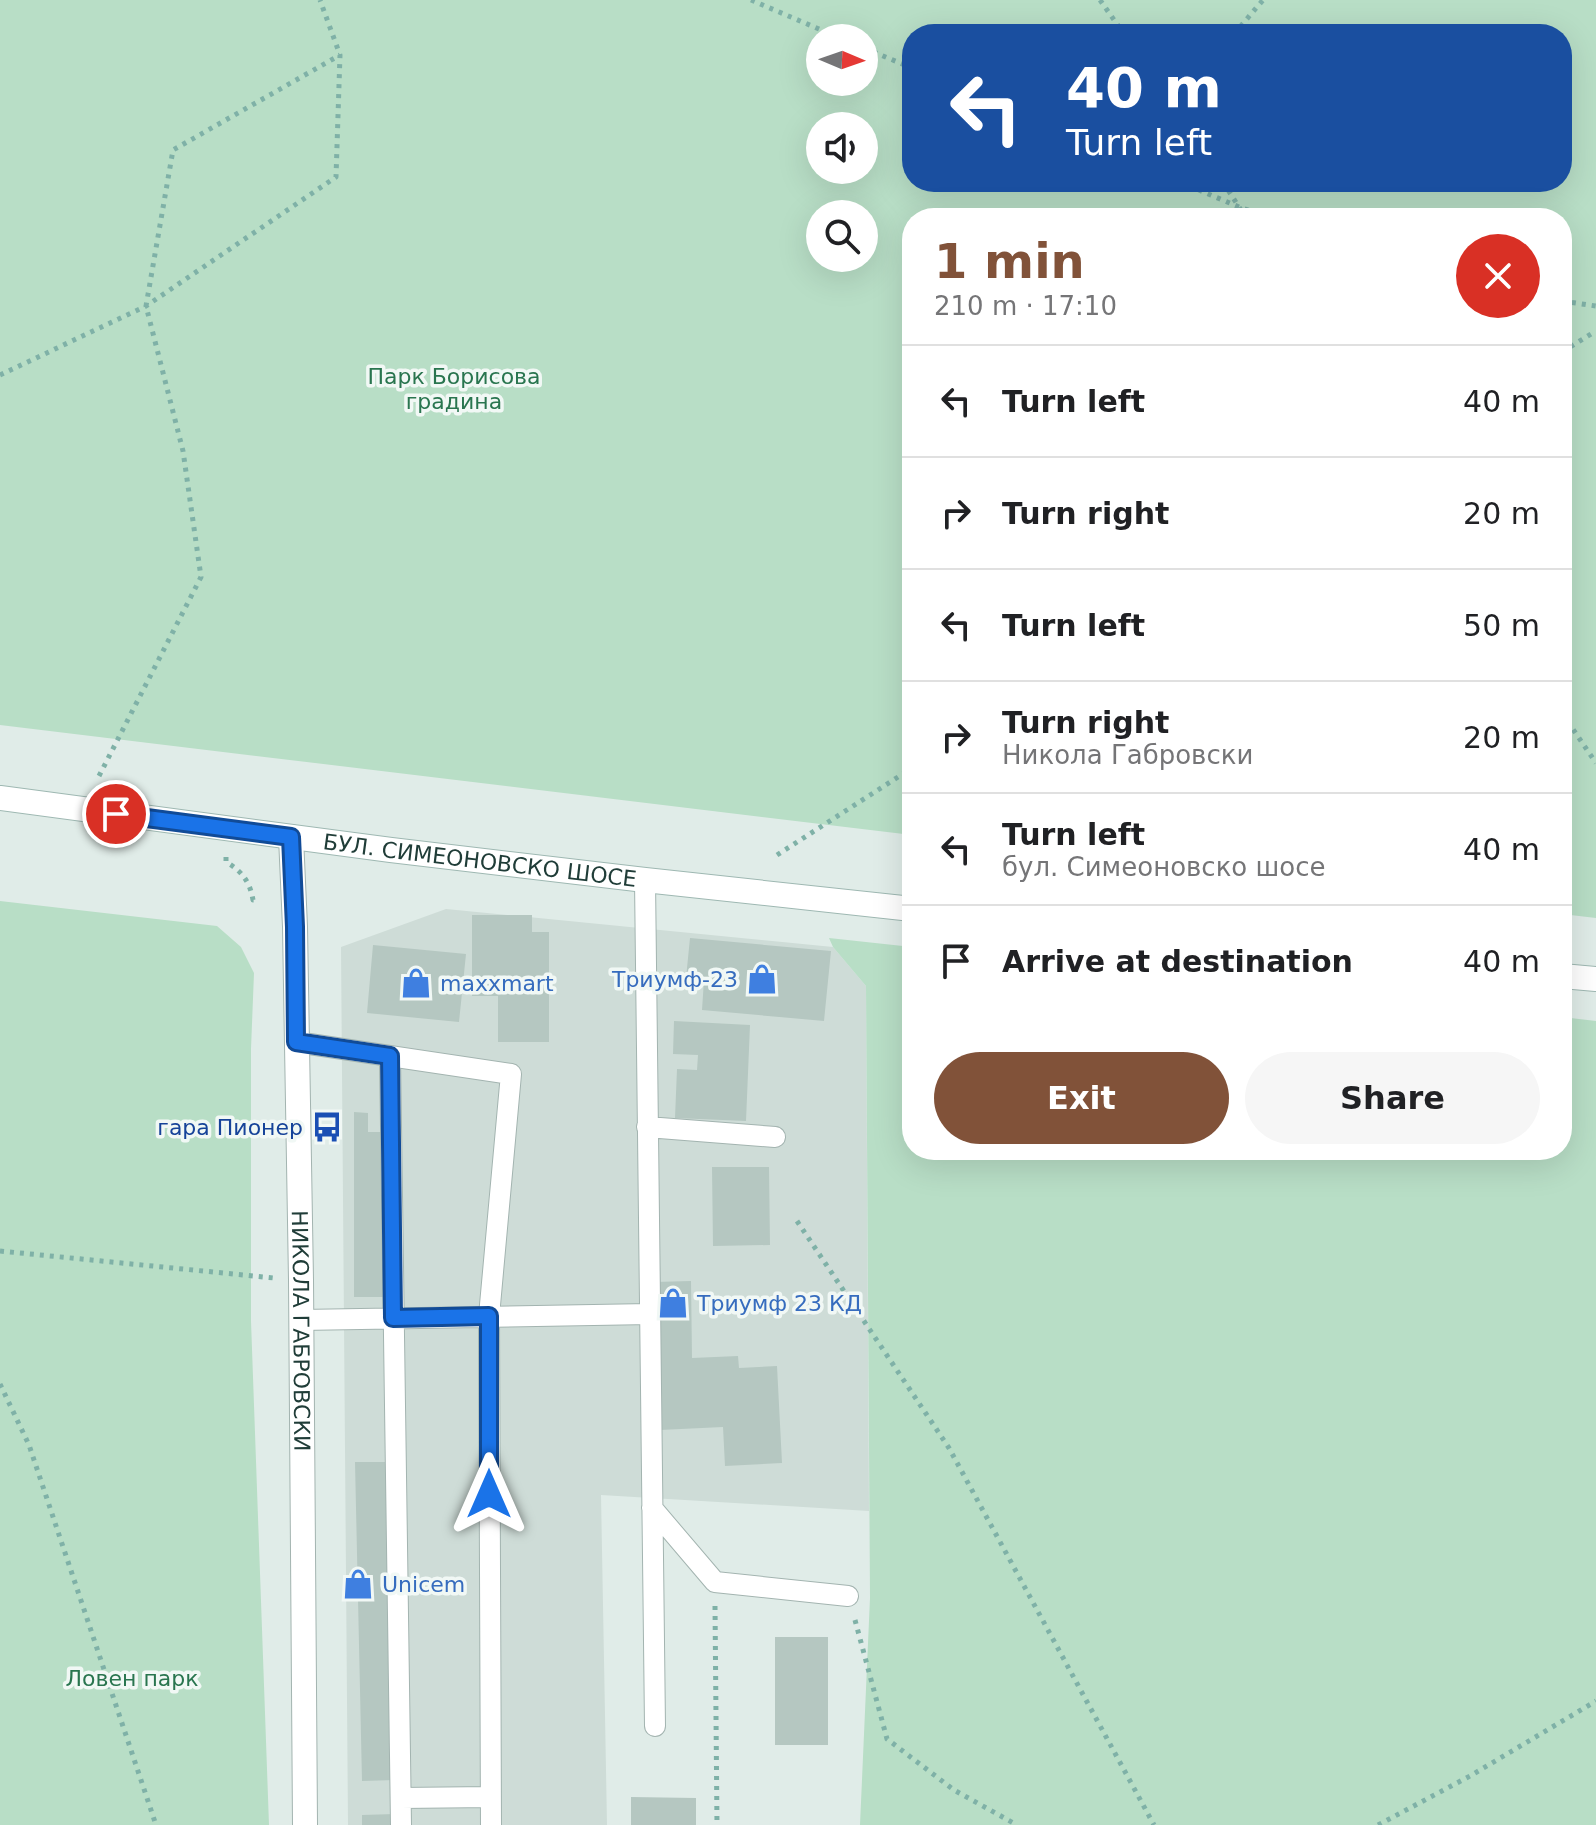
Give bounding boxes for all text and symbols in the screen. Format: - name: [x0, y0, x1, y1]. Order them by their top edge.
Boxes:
- north arrow: [806, 24, 878, 96]
- map controls: [806, 24, 878, 272]
- text: 40 m: [1066, 55, 1222, 120]
- icon: left: [934, 56, 1038, 160]
- button: sound: [806, 112, 878, 184]
- text: Turn left: [1066, 122, 1212, 163]
- button: search: [806, 200, 878, 272]
- text: 1 min: [934, 233, 1085, 289]
- button: close: [1456, 234, 1540, 318]
- text: 210 m · 17:10: [934, 291, 1117, 321]
- park label: Парк Борисова градина: [367, 364, 541, 414]
- icon: left: [934, 379, 978, 423]
- text: Turn left: [1002, 384, 1145, 419]
- text: 40 m: [1463, 384, 1540, 419]
- icon: right: [934, 491, 978, 535]
- text: Turn right: [1002, 496, 1169, 531]
- text: 20 m: [1463, 496, 1540, 531]
- icon: left: [934, 603, 978, 647]
- text: Turn left: [1002, 608, 1145, 643]
- text: 50 m: [1463, 608, 1540, 643]
- text: Turn right: [1002, 705, 1169, 740]
- icon: right: [934, 715, 978, 759]
- text: 20 m: [1463, 720, 1540, 755]
- text: Никола Габровски: [1002, 740, 1253, 770]
- pin: [82, 780, 150, 848]
- icon: arrive: [94, 792, 138, 836]
- text: Turn left: [1002, 817, 1145, 852]
- icon: left: [934, 827, 978, 871]
- street label: БУЛ. СИМЕОНОВСКО ШОСЕ: [322, 829, 638, 892]
- text: 40 m: [1463, 832, 1540, 867]
- text: бул. Симеоновско шосе: [1002, 852, 1326, 882]
- icon: arrive: [934, 939, 978, 983]
- text: Arrive at destination: [1002, 944, 1353, 979]
- text: 40 m: [1463, 944, 1540, 979]
- shop icon: Триумф-23: [745, 962, 779, 996]
- shop icon: maxxmart: [399, 966, 433, 1000]
- place label: Триумф-23: [611, 967, 738, 992]
- place label: maxxmart: [440, 971, 554, 996]
- button: Exit: [934, 1052, 1229, 1144]
- button: Share: [1245, 1052, 1540, 1144]
- bus stop icon: гара Пионер: [310, 1110, 344, 1144]
- place label: гара Пионер: [157, 1115, 303, 1140]
- street label: НИКОЛА ГАБРОВСКИ: [287, 1210, 314, 1452]
- shop icon: Триумф 23 КД: [656, 1286, 690, 1320]
- place label: Триумф 23 КД: [696, 1291, 862, 1316]
- position arrow: [447, 1452, 531, 1536]
- shop icon: Unicem: [341, 1567, 375, 1601]
- place label: Unicem: [382, 1572, 465, 1597]
- park label: Ловен парк: [66, 1666, 199, 1691]

